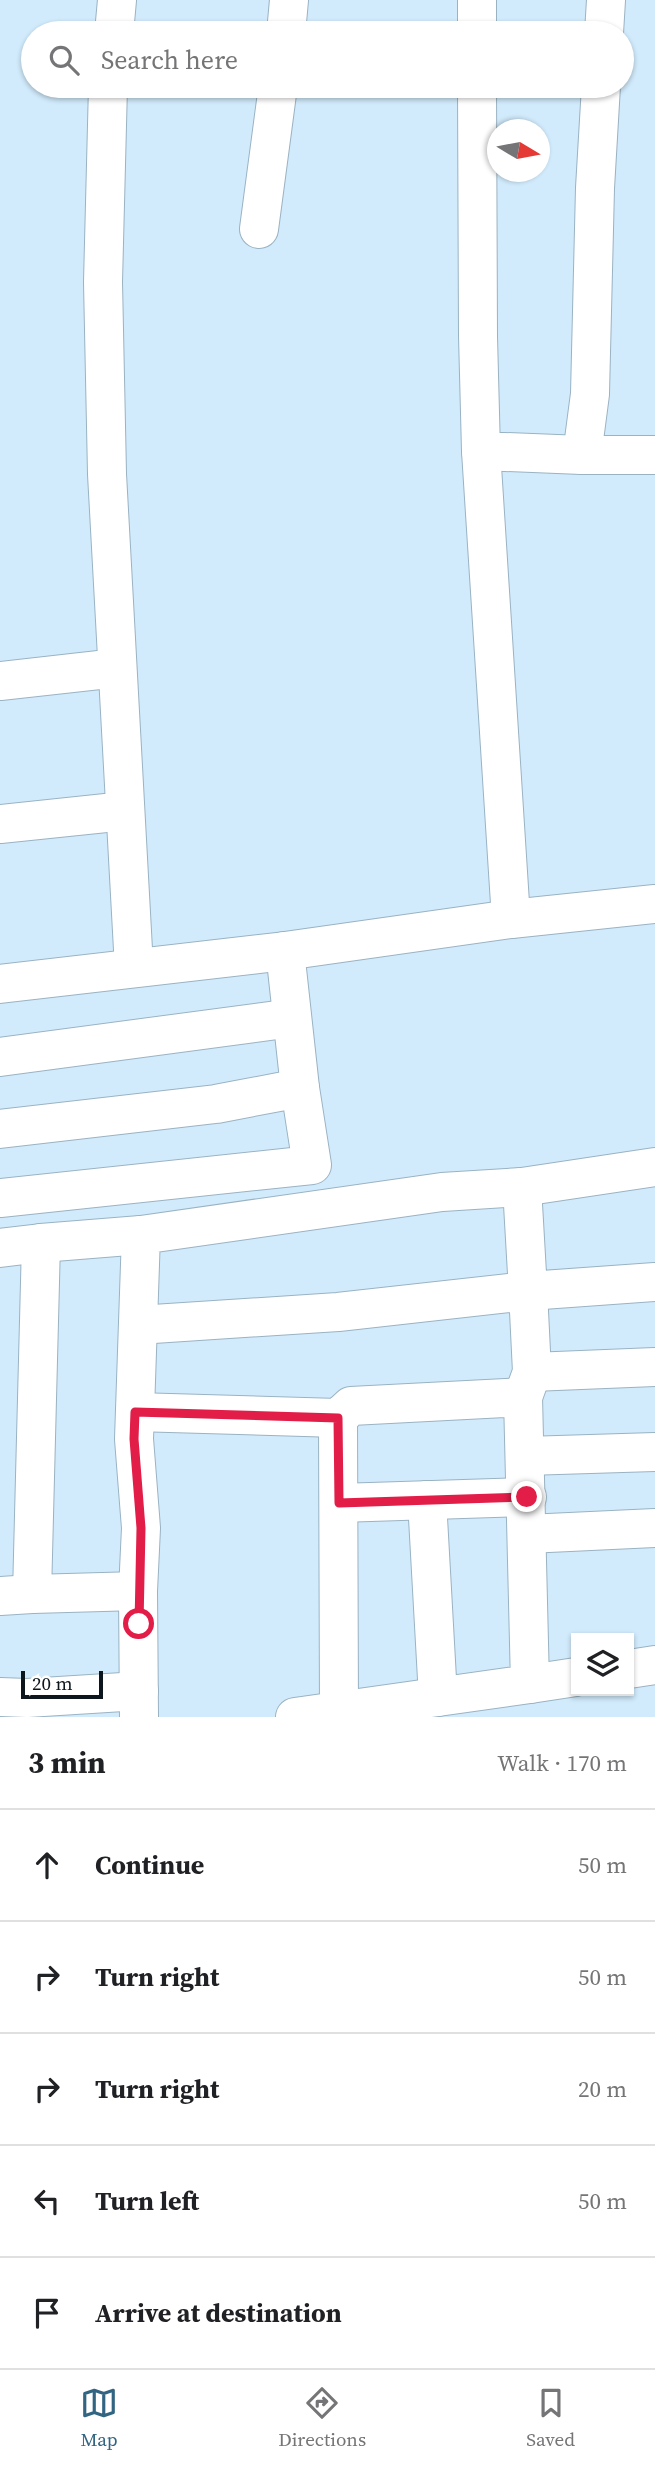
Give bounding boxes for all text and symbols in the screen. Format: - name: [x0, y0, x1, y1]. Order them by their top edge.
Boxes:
- search box: [21, 21, 634, 98]
- icon: search: [45, 41, 83, 79]
- text: Search here: [101, 42, 238, 78]
- north arrow: [487, 119, 550, 182]
- route end: [511, 1481, 542, 1512]
- route start: [123, 1608, 154, 1639]
- map controls: [571, 1633, 634, 1696]
- button: layers: [571, 1633, 634, 1696]
- scale bar: [21, 1668, 103, 1700]
- text: 20 m: [32, 1670, 73, 1696]
- text: 3 min: [28, 1742, 106, 1783]
- text: Walk · 170 m: [497, 1747, 627, 1779]
- icon: ahead: [28, 1846, 66, 1884]
- text: Continue: [95, 1847, 204, 1883]
- text: 50 m: [578, 1849, 627, 1881]
- icon: right: [28, 1958, 66, 1996]
- text: Turn right: [95, 1959, 219, 1995]
- text: 50 m: [578, 1961, 627, 1993]
- icon: right: [28, 2070, 66, 2108]
- text: Turn right: [95, 2071, 219, 2107]
- text: 20 m: [578, 2073, 627, 2105]
- icon: left: [28, 2182, 66, 2220]
- text: Turn left: [95, 2183, 199, 2219]
- text: 50 m: [578, 2185, 627, 2217]
- icon: arrive: [28, 2294, 66, 2332]
- text: Arrive at destination: [95, 2295, 342, 2331]
- tab: Map: [80, 2384, 118, 2452]
- tab: Directions: [278, 2384, 366, 2452]
- tab: Saved: [526, 2384, 575, 2452]

